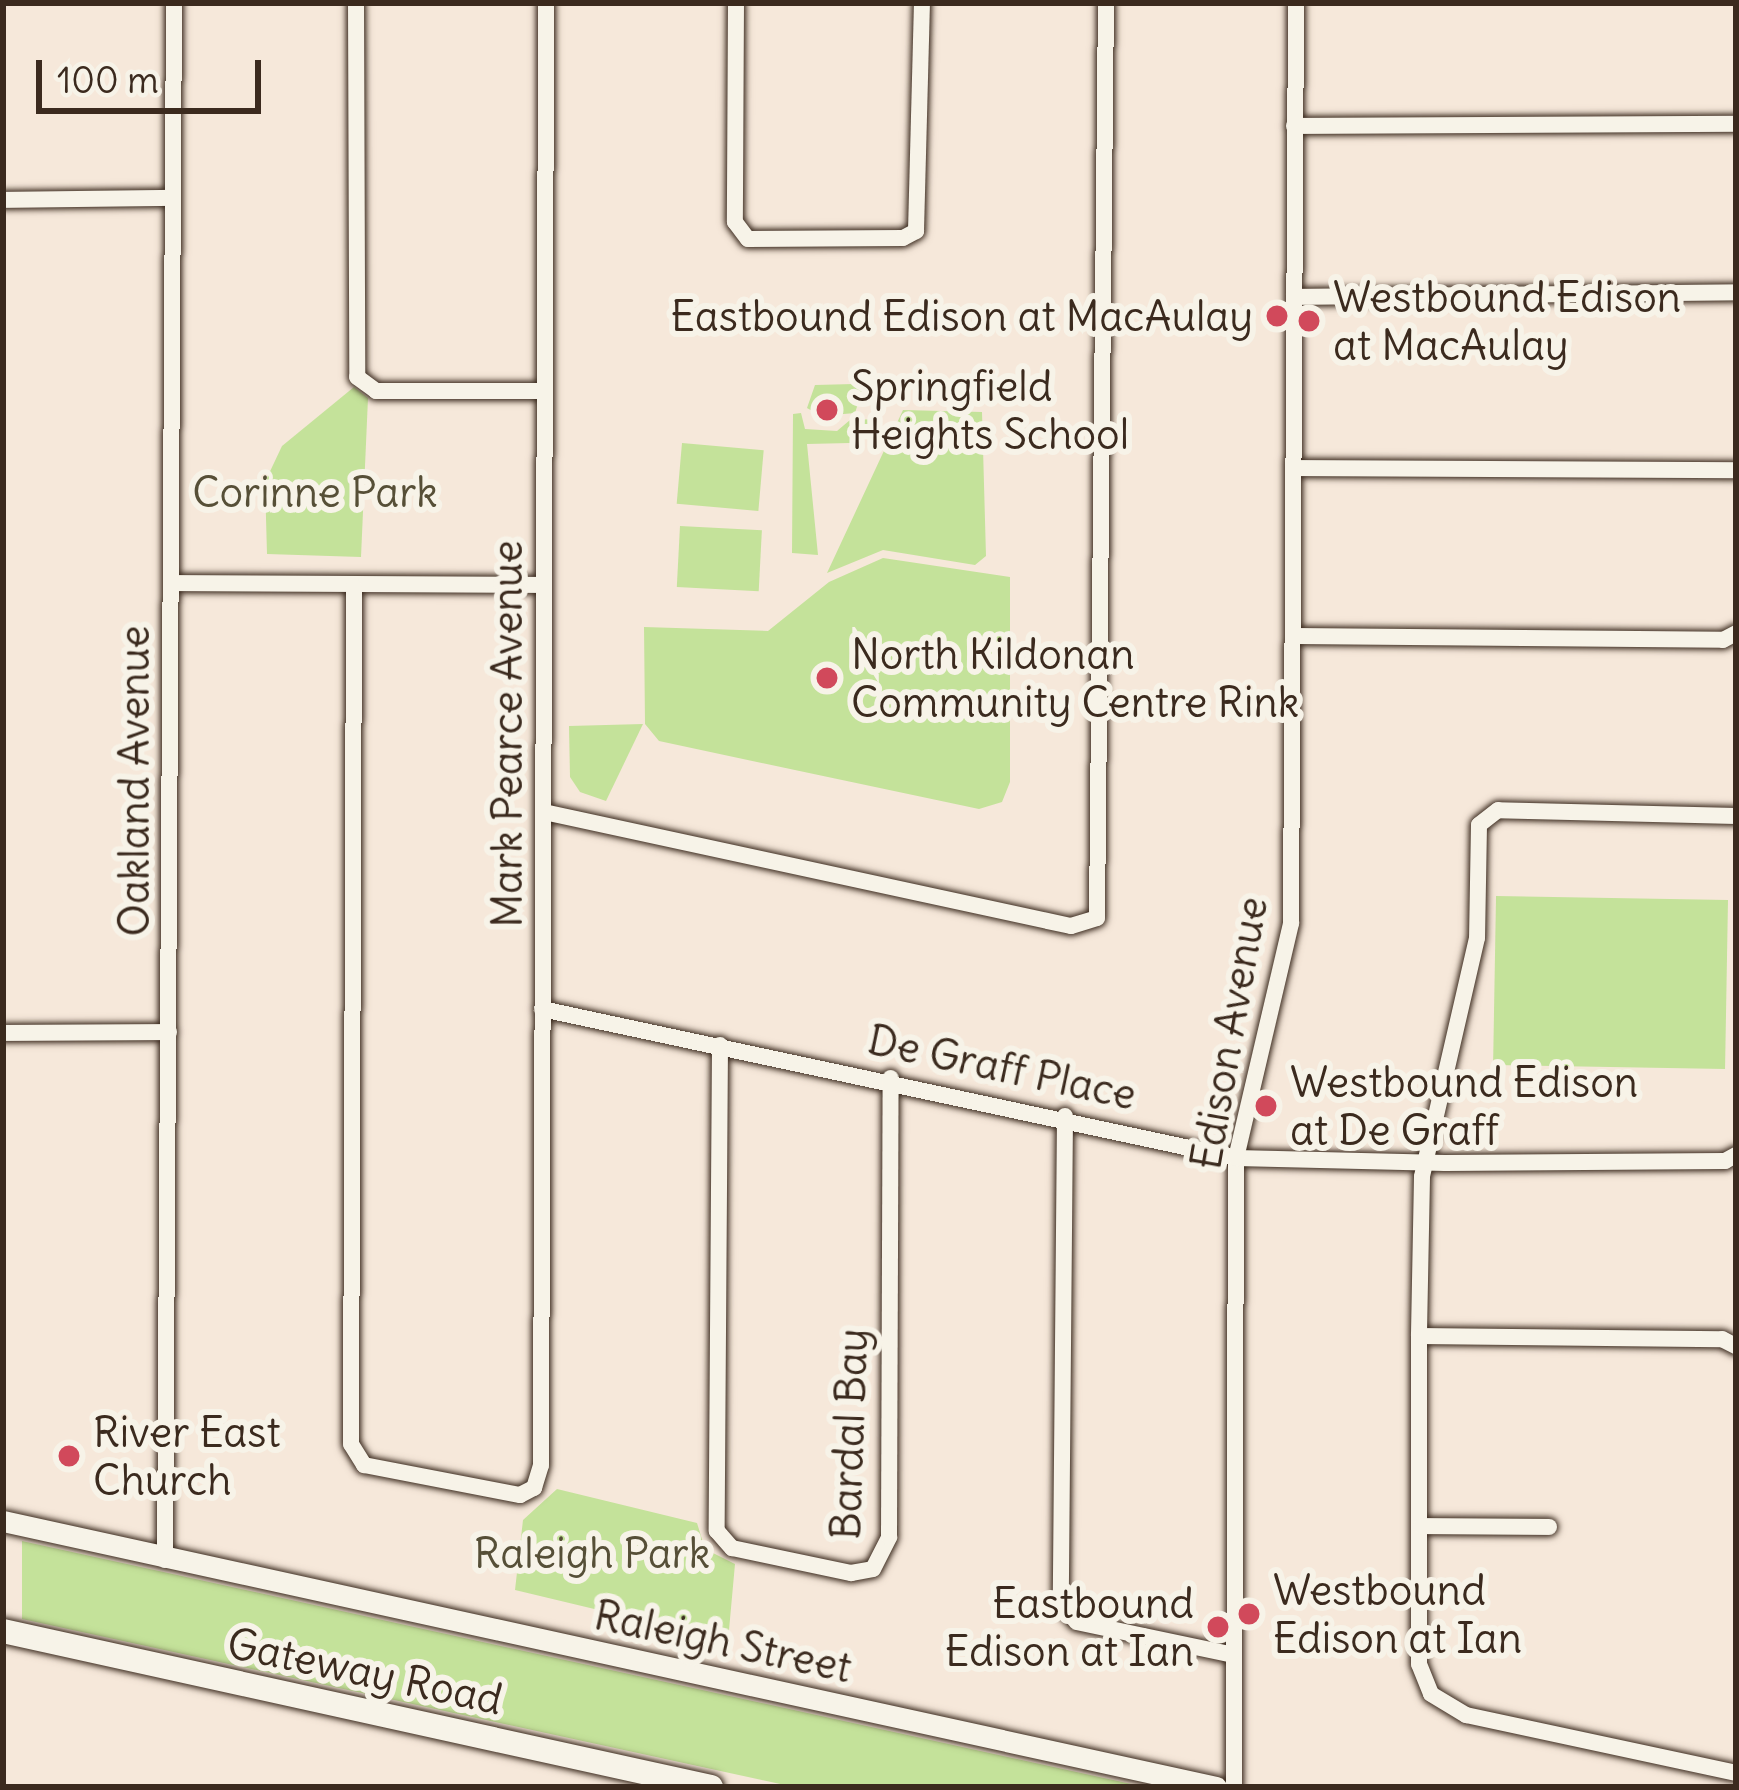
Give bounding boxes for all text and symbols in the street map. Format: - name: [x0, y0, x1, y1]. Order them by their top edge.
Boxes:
- scale bar: [42, 36, 267, 110]
- text: 100 m: [57, 58, 159, 103]
- place label: Westbound Edison at MacAulay: [1333, 272, 1681, 370]
- place label: Eastbound Edison at MacAulay: [671, 291, 1253, 341]
- marker: Eastbound Edison at MacAulay: [1264, 303, 1290, 329]
- marker: Westbound Edison at MacAulay: [1296, 308, 1322, 334]
- place label: Springfield Heights School: [851, 361, 1129, 460]
- marker: Springfield Heights School: [814, 397, 840, 423]
- park label: Corinne Park: [192, 467, 438, 517]
- street label: Mark Pearce Avenue: [482, 540, 532, 928]
- street label: Oakland Avenue: [109, 625, 159, 937]
- place label: North Kildonan Community Centre Rink: [851, 629, 1299, 728]
- marker: North Kildonan Community Centre Rink: [814, 665, 840, 691]
- street label: Edison Avenue: [1180, 893, 1278, 1173]
- street label: De Graff Place: [863, 1014, 1141, 1120]
- place label: Westbound Edison at De Graff: [1290, 1057, 1638, 1156]
- marker: Westbound Edison at De Graff: [1253, 1093, 1279, 1119]
- street label: Bardal Bay: [820, 1327, 878, 1541]
- place label: River East Church: [93, 1407, 281, 1506]
- marker: River East Church: [56, 1443, 82, 1469]
- park label: Raleigh Park: [474, 1528, 710, 1578]
- place label: Westbound Edison at Ian: [1273, 1565, 1522, 1664]
- place label: Eastbound Edison at Ian: [945, 1578, 1194, 1676]
- street label: Raleigh Street: [590, 1589, 856, 1693]
- marker: Westbound Edison at Ian: [1236, 1601, 1262, 1627]
- marker: Eastbound Edison at Ian: [1205, 1614, 1231, 1640]
- street label: Gateway Road: [223, 1617, 507, 1725]

